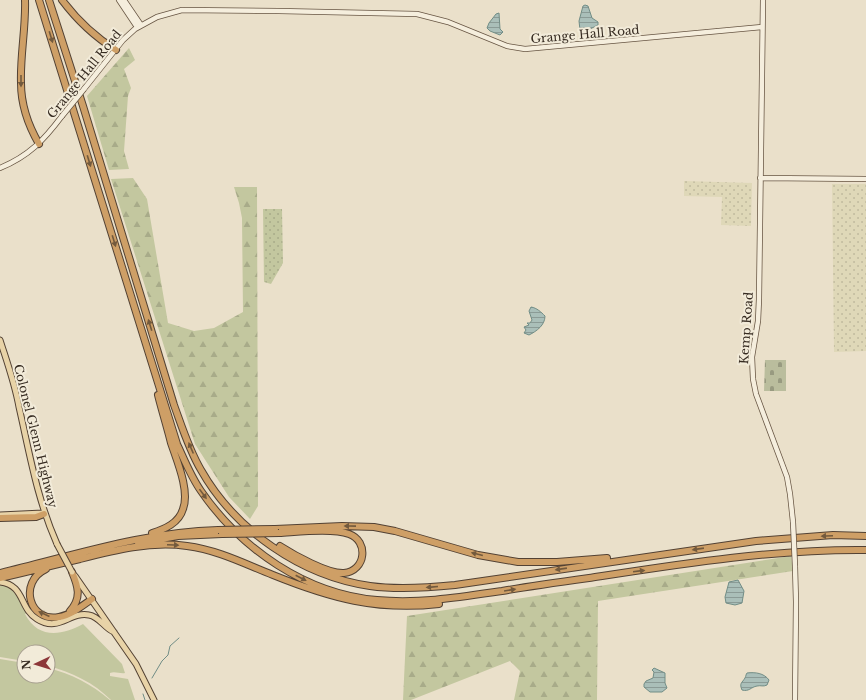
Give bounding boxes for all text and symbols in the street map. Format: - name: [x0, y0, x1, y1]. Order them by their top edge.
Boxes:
- street label: Grange Hall Road: [530, 22, 640, 46]
- street label: Grange Hall Road: [44, 27, 124, 121]
- one-way arrow: [48, 32, 54, 44]
- one-way arrow: [18, 75, 24, 88]
- one-way arrow: [86, 156, 92, 168]
- one-way arrow: [111, 235, 117, 247]
- street label: Kemp Road: [736, 291, 756, 365]
- one-way arrow: [147, 319, 153, 331]
- street label: Colonel Glenn Highway: [11, 363, 61, 510]
- one-way arrow: [188, 443, 194, 454]
- one-way arrow: [199, 489, 207, 499]
- one-way arrow: [343, 523, 356, 529]
- one-way arrow: [821, 532, 833, 539]
- one-way arrow: [167, 542, 180, 548]
- one-way arrow: [692, 546, 704, 552]
- one-way arrow: [470, 551, 483, 557]
- one-way arrow: [555, 566, 567, 572]
- one-way arrow: [633, 567, 645, 574]
- one-way arrow: [295, 574, 307, 581]
- one-way arrow: [426, 584, 438, 591]
- one-way arrow: [504, 587, 516, 593]
- one-way arrow: [38, 611, 50, 617]
- north arrow: [16, 644, 56, 684]
- text: N: [19, 658, 33, 670]

